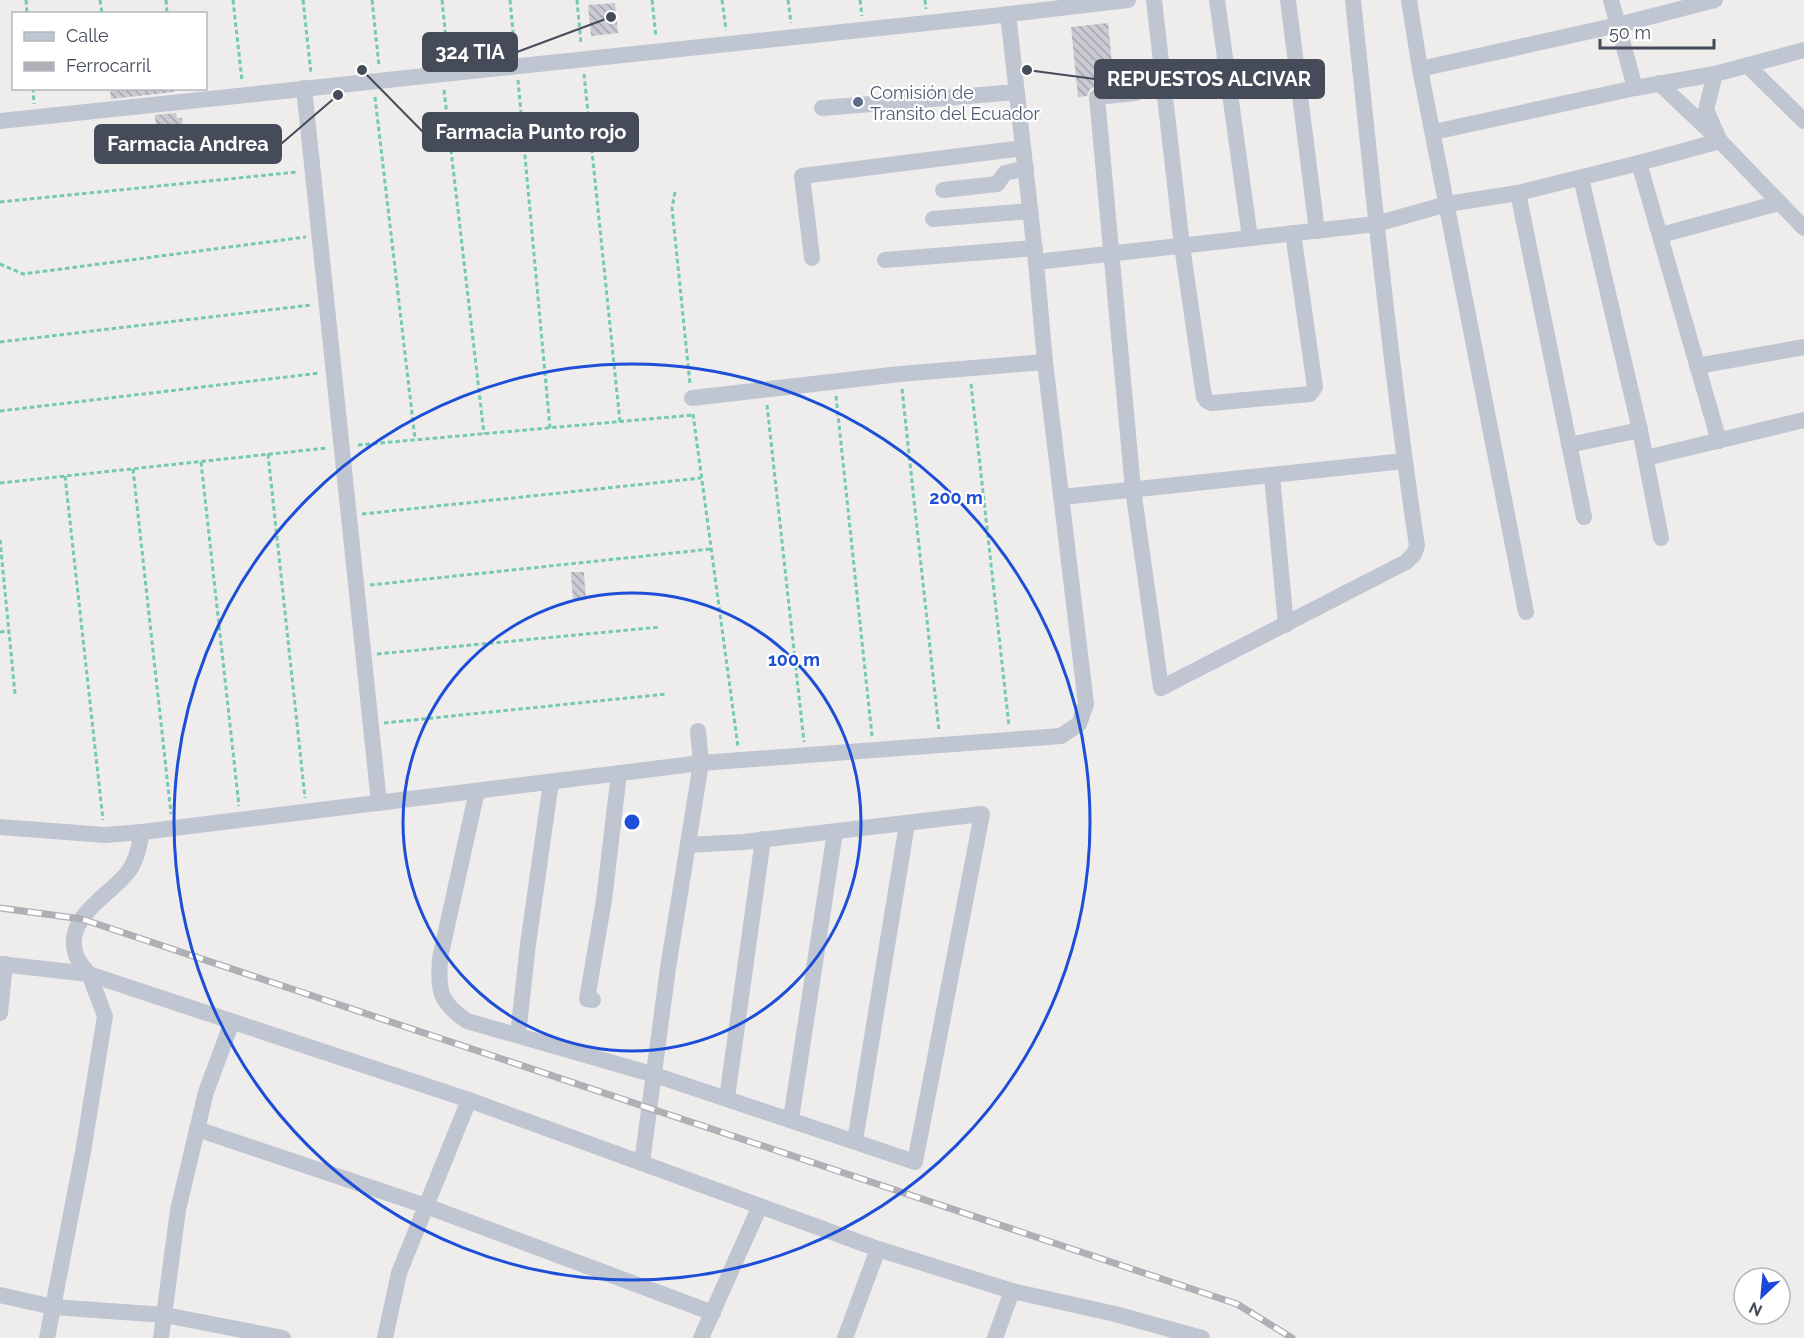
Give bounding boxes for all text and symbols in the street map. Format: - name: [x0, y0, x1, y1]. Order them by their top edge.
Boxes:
- legend: [12, 12, 207, 90]
- scale bar: [1600, 12, 1714, 50]
- text: 50 m: [1609, 22, 1651, 43]
- text: Calle: [66, 25, 109, 46]
- callout: 324 TIA: [423, 33, 517, 71]
- text: 324 TIA: [435, 40, 505, 64]
- text: Ferrocarril: [66, 55, 151, 76]
- callout: REPUESTOS ALCIVAR: [1095, 60, 1324, 98]
- text: REPUESTOS ALCIVAR: [1107, 67, 1311, 91]
- place label: Comisión de Transito del Ecuador: [870, 82, 1040, 124]
- marker: Comisión de Transito del Ecuador: [851, 95, 865, 109]
- callout: Farmacia Punto rojo: [423, 113, 638, 151]
- text: Farmacia Punto rojo: [436, 120, 626, 144]
- callout: Farmacia Andrea: [95, 125, 281, 163]
- text: Farmacia Andrea: [107, 132, 269, 156]
- text: 200 m: [929, 487, 983, 508]
- text: 100 m: [768, 649, 820, 670]
- centre of rings: [622, 812, 642, 832]
- north arrow: [1732, 1266, 1792, 1326]
- text: N: [1746, 1298, 1765, 1320]

